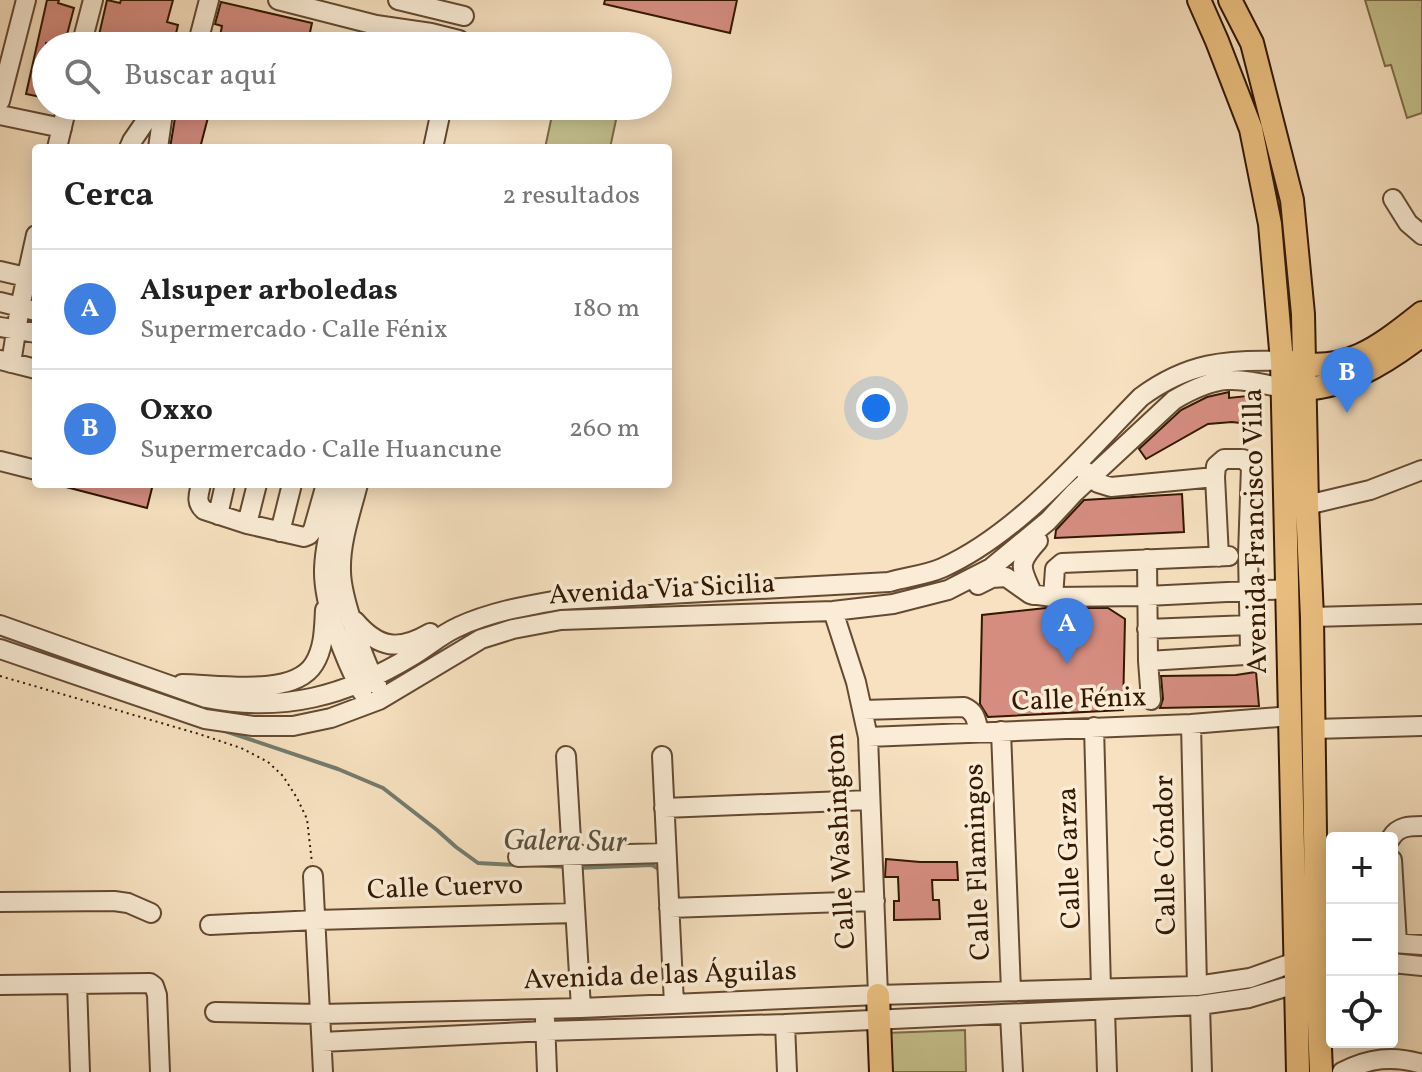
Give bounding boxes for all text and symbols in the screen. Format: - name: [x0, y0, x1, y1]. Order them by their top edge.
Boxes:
- search box: [32, 32, 672, 120]
- icon: search: [60, 54, 104, 98]
- text: Buscar aquí: [124, 55, 277, 97]
- text: Cerca: [64, 173, 154, 220]
- text: 2 resultados: [502, 178, 640, 214]
- text: Alsuper arboledas: [140, 270, 398, 312]
- text: A: [81, 291, 99, 327]
- text: 180 m: [573, 291, 640, 327]
- text: Supermercado · Calle Fénix: [140, 312, 447, 348]
- pin: B: [1321, 347, 1373, 413]
- your location: [856, 388, 896, 428]
- street label: Avenida Francisco Villa: [1234, 388, 1278, 674]
- text: Oxxo: [140, 390, 213, 432]
- text: B: [81, 411, 99, 447]
- text: 260 m: [569, 411, 640, 447]
- text: Supermercado · Calle Huancune: [140, 432, 502, 468]
- street label: Avenida Via Sicilia: [548, 565, 776, 615]
- pin: A: [1041, 598, 1093, 664]
- street label: Calle Fénix: [1011, 678, 1147, 722]
- street label: Calle Washington: [816, 732, 866, 950]
- street label: Calle Flamingos: [955, 763, 1001, 961]
- street label: Calle Cóndor: [1145, 774, 1187, 935]
- street label: Calle Garza: [1048, 786, 1092, 930]
- water label: Galera Sur: [503, 820, 628, 864]
- map controls: [1326, 832, 1398, 1048]
- button: +: [1326, 832, 1398, 904]
- street label: Calle Cuervo: [366, 866, 524, 910]
- button: −: [1326, 904, 1398, 976]
- street label: Avenida de las Águilas: [523, 952, 797, 1000]
- button: locate: [1326, 976, 1398, 1048]

